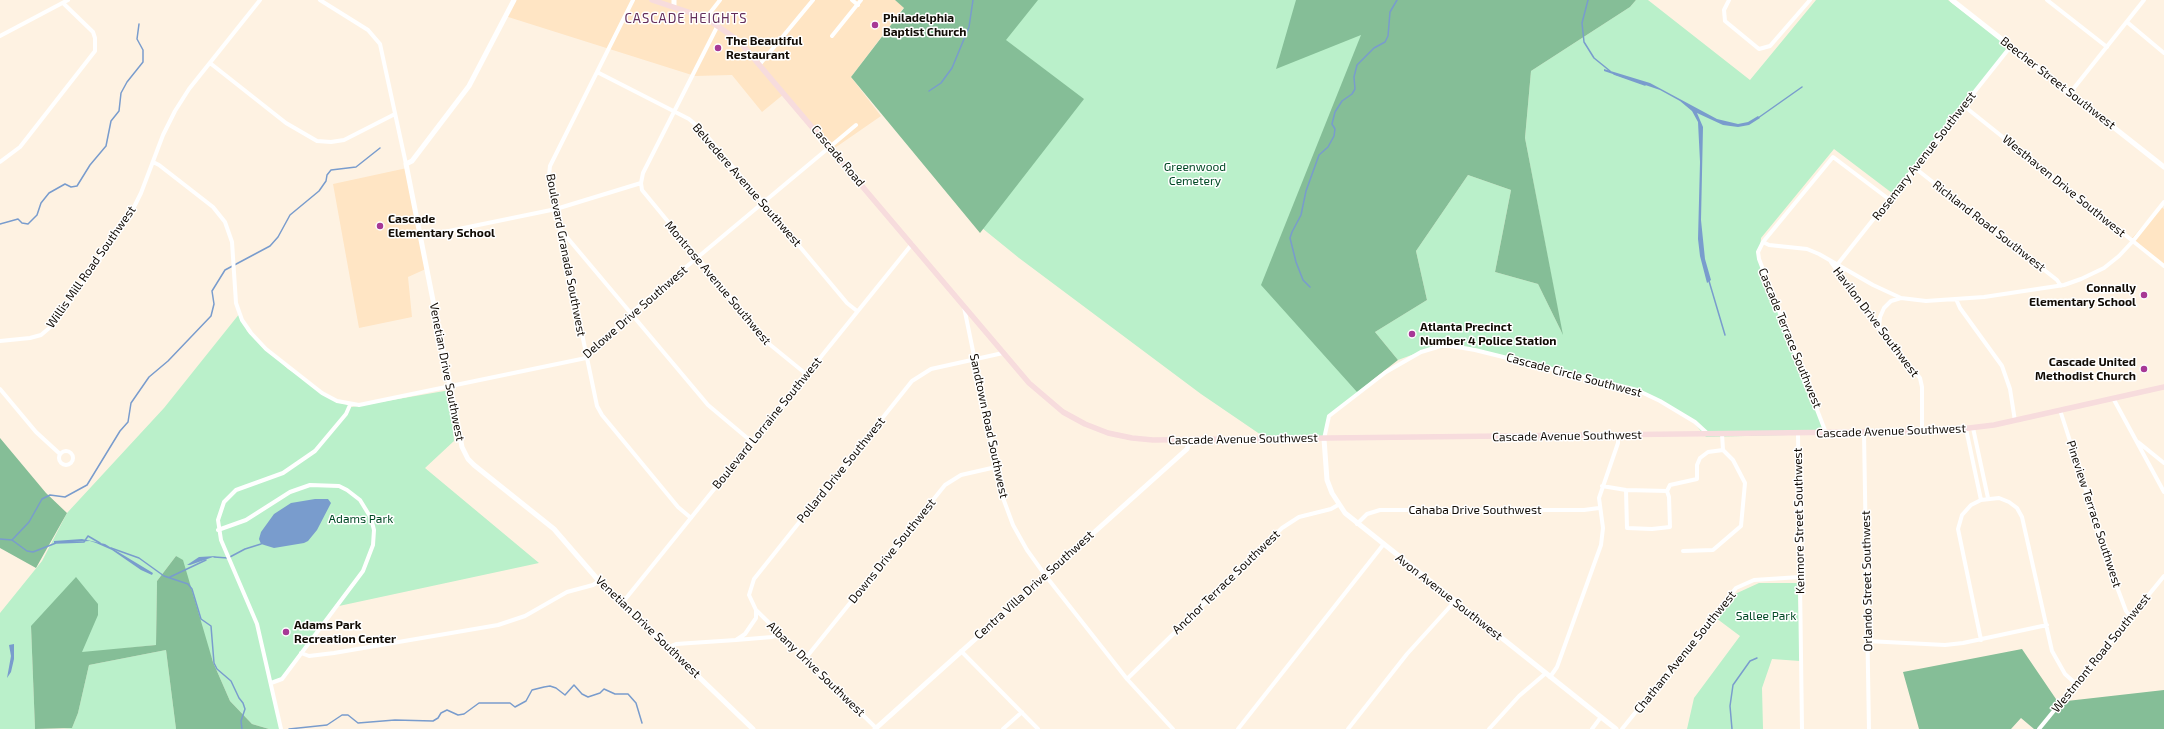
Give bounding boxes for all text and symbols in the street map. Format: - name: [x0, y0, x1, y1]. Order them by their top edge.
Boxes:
- district label: CASCADE HEIGHTS: [624, 11, 748, 27]
- place label: Philadelphia Baptist Church: [883, 11, 967, 39]
- marker: Philadelphia Baptist Church: [870, 20, 880, 30]
- place label: The Beautiful Restaurant: [726, 34, 802, 62]
- street label: Beecher Street Southwest: [1998, 34, 2118, 132]
- marker: The Beautiful Restaurant: [713, 43, 723, 53]
- street label: Rosemary Avenue Southwest: [1869, 89, 1979, 223]
- street label: Belvedere Avenue Southwest: [689, 120, 805, 250]
- street label: Cascade Road: [808, 122, 868, 190]
- street label: Westhaven Drive Southwest: [2000, 132, 2128, 240]
- park label: Greenwood Cemetery: [1164, 160, 1226, 188]
- street label: Boulevard Granada Southwest: [543, 172, 589, 338]
- street label: Richland Road Southwest: [1930, 178, 2048, 274]
- street label: Willis Mill Road Southwest: [43, 203, 139, 331]
- place label: Cascade Elementary School: [388, 212, 495, 240]
- street label: Montrose Avenue Southwest: [662, 218, 774, 348]
- marker: Cascade Elementary School: [375, 221, 385, 231]
- street label: Delowe Drive Southwest: [580, 263, 690, 361]
- street label: Havilon Drive Southwest: [1830, 264, 1922, 380]
- street label: Cascade Terrace Southwest: [1755, 266, 1825, 410]
- place label: Connally Elementary School: [2029, 281, 2136, 309]
- marker: Connally Elementary School: [2139, 290, 2149, 300]
- street label: Venetian Drive Southwest: [427, 302, 467, 442]
- place label: Atlanta Precinct Number 4 Police Station: [1420, 320, 1557, 348]
- marker: Atlanta Precinct Number 4 Police Station: [1407, 329, 1417, 339]
- street label: Cascade Circle Southwest: [1505, 350, 1643, 400]
- street label: Sandtown Road Southwest: [967, 352, 1011, 500]
- street label: Boulevard Lorraine Southwest: [709, 354, 825, 492]
- place label: Cascade United Methodist Church: [2035, 355, 2136, 383]
- marker: Cascade United Methodist Church: [2139, 364, 2149, 374]
- street label: Pollard Drive Southwest: [794, 414, 888, 526]
- street label: Cascade Avenue Southwest: [1816, 421, 1966, 441]
- street label: Cascade Avenue Southwest: [1492, 427, 1642, 445]
- street label: Cascade Avenue Southwest: [1168, 430, 1318, 448]
- street label: Pineview Terrace Southwest: [2063, 439, 2125, 589]
- street label: Kenmore Street Southwest: [1791, 448, 1807, 594]
- street label: Downs Drive Southwest: [845, 496, 939, 606]
- street label: Cahaba Drive Southwest: [1408, 503, 1542, 517]
- street label: Orlando Street Southwest: [1859, 510, 1875, 652]
- park label: Adams Park: [329, 512, 393, 526]
- street label: Anchor Terrace Southwest: [1169, 527, 1283, 637]
- street label: Centra Villa Drive Southwest: [971, 528, 1097, 642]
- street label: Avon Avenue Southwest: [1393, 551, 1505, 643]
- street label: Venetian Drive Southwest: [592, 573, 704, 681]
- street label: Chatham Avenue Southwest: [1631, 588, 1739, 716]
- street label: Westmont Road Southwest: [2049, 591, 2153, 715]
- park label: Sallee Park: [1736, 609, 1796, 623]
- place label: Adams Park Recreation Center: [294, 618, 396, 646]
- street label: Albany Drive Southwest: [764, 618, 868, 720]
- marker: Adams Park Recreation Center: [281, 627, 291, 637]

